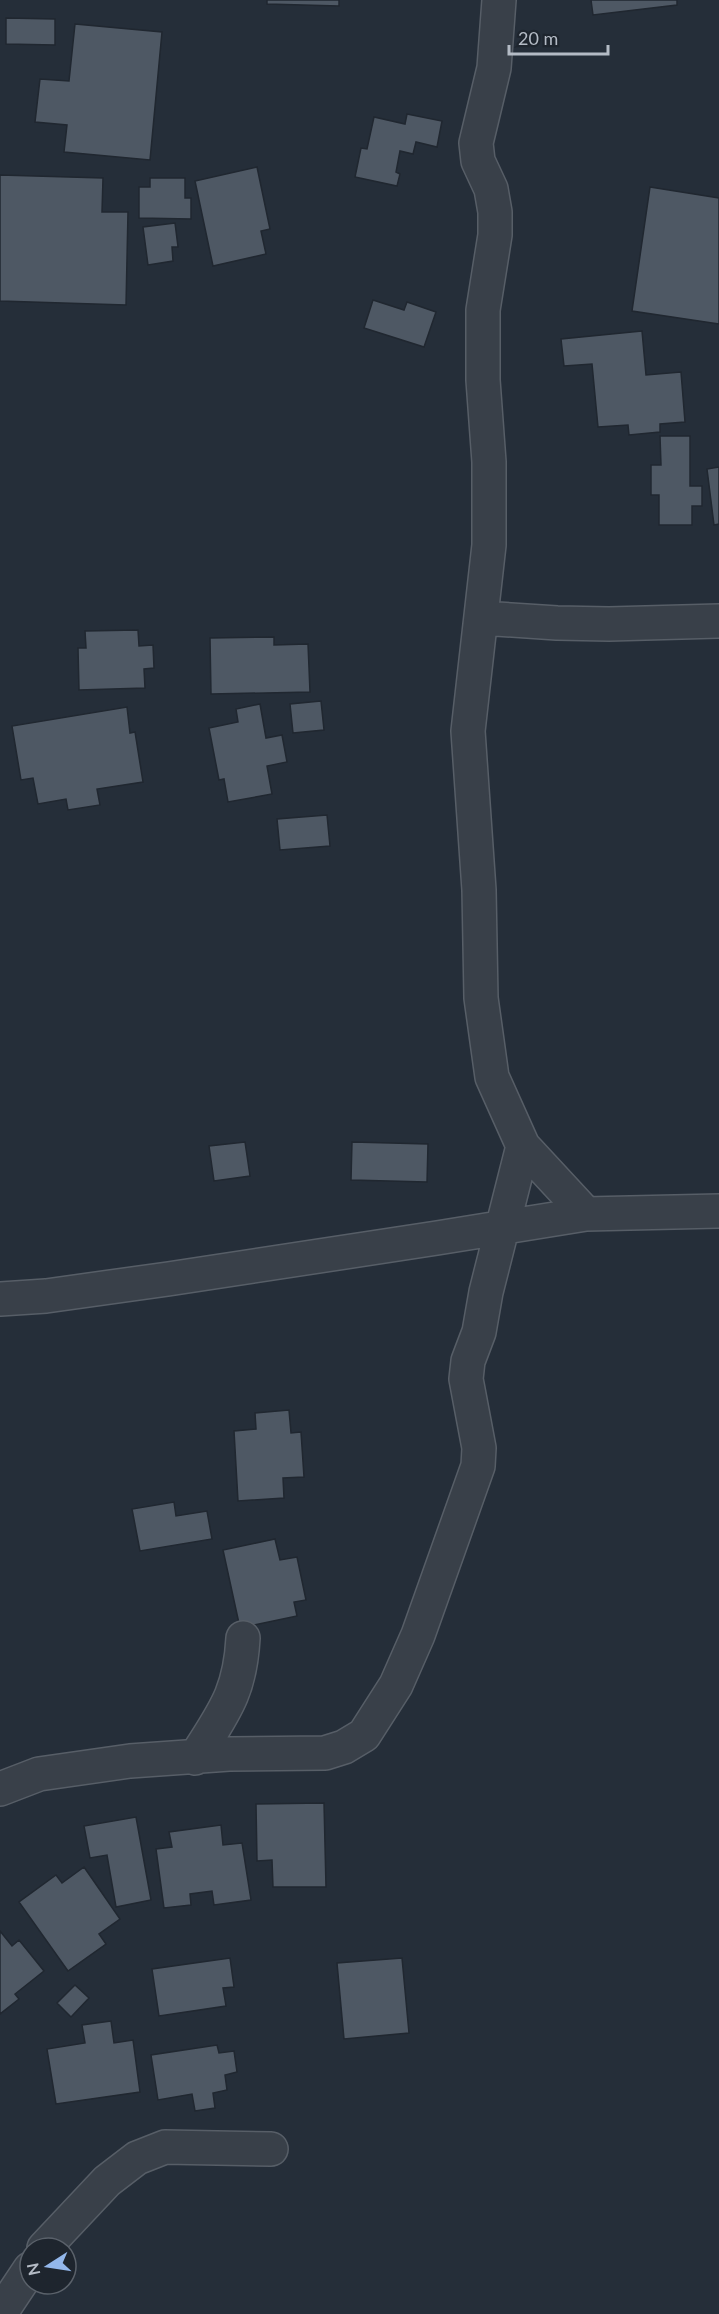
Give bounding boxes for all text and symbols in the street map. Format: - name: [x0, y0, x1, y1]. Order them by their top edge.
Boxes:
- scale bar: [509, 18, 608, 56]
- text: 20 m: [518, 27, 558, 49]
- north arrow: [18, 2236, 78, 2296]
- text: N: [22, 2261, 43, 2277]

